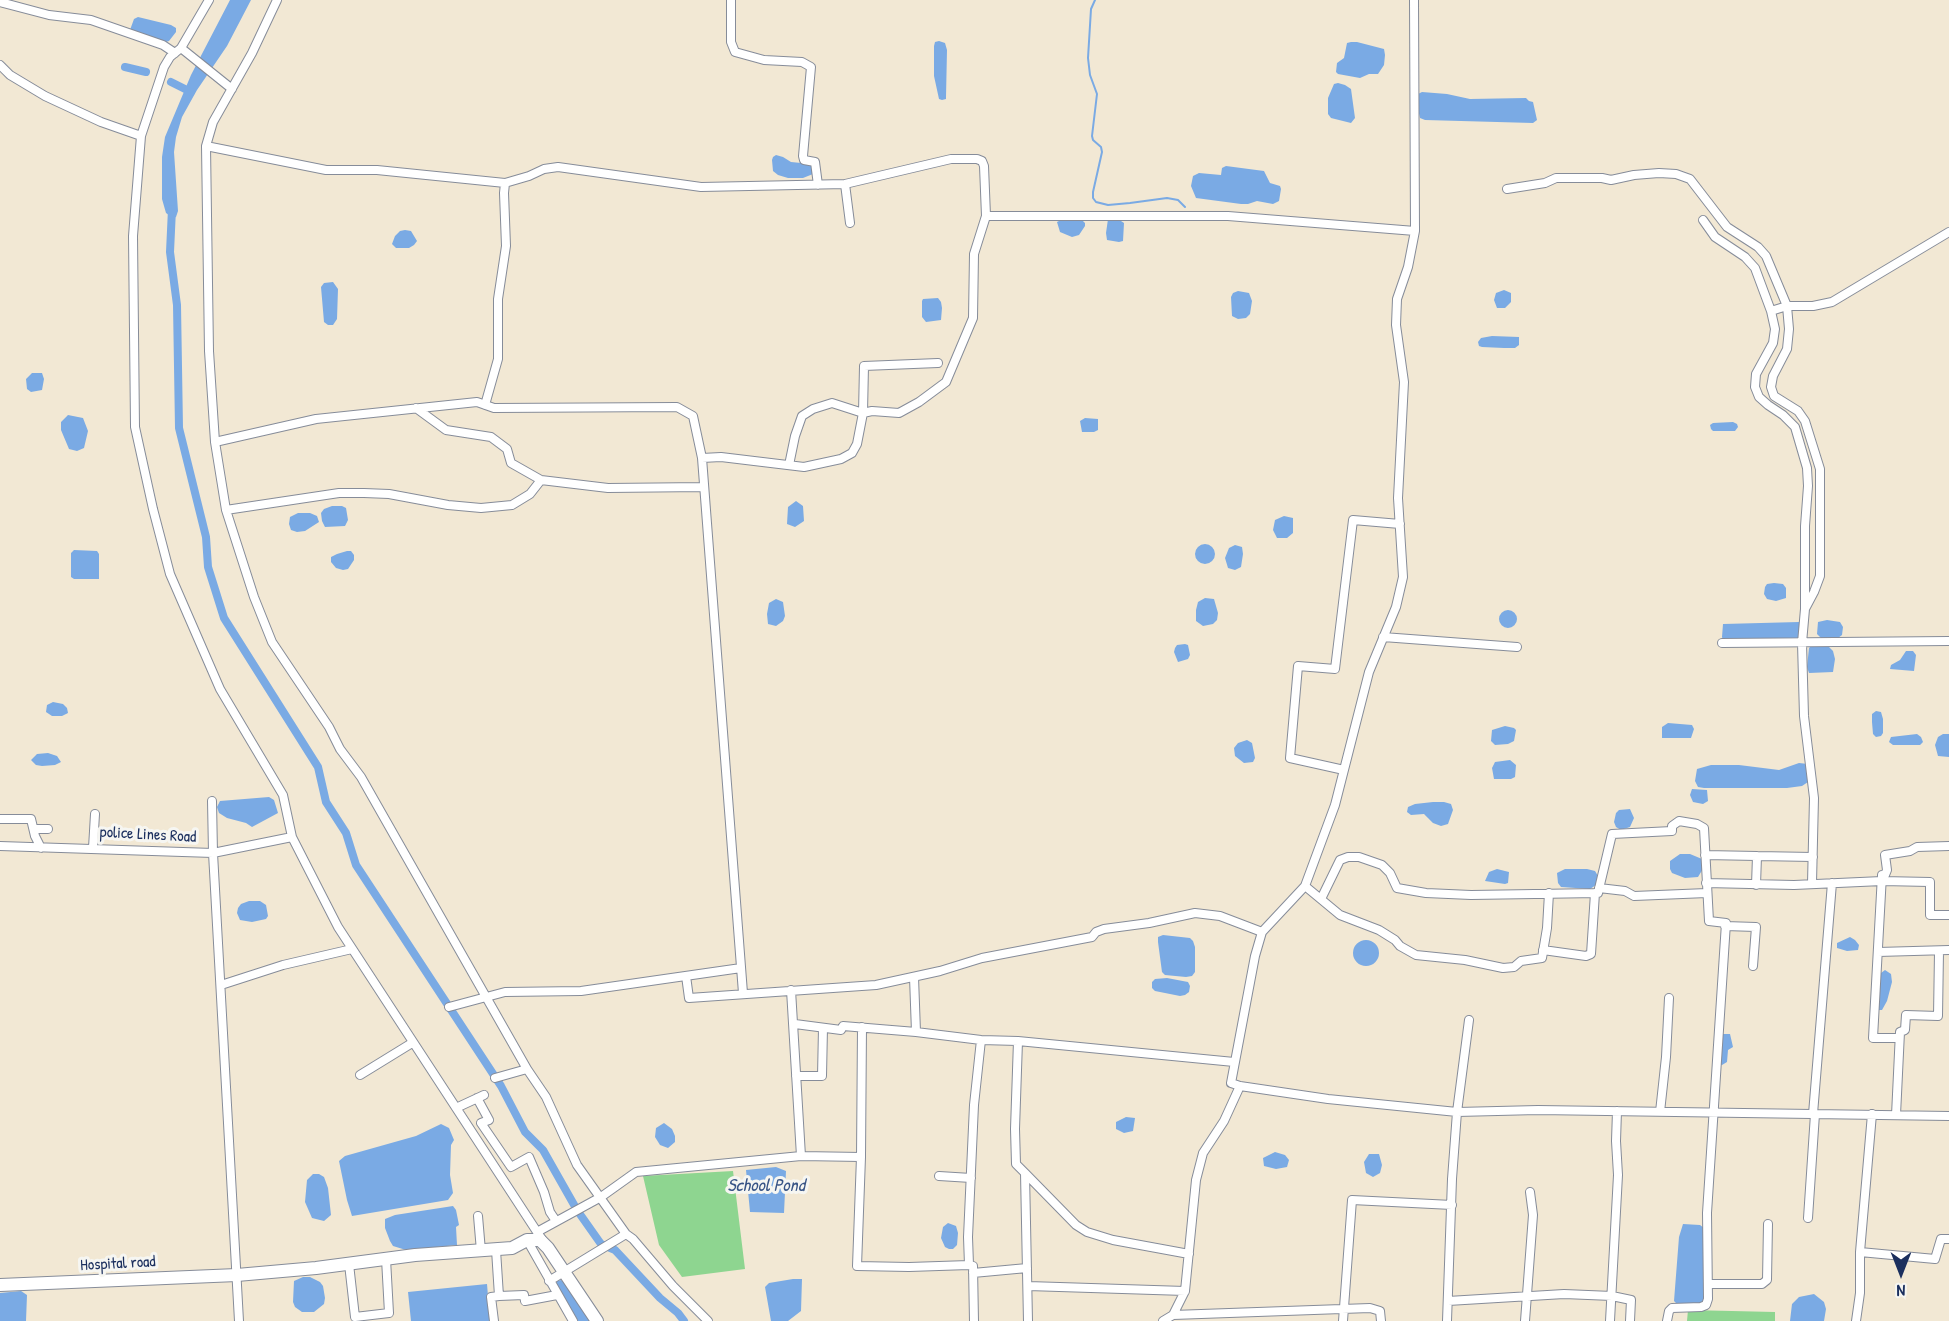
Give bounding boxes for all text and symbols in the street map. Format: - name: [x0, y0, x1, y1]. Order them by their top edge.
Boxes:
- street label: police Lines Road: [99, 823, 197, 847]
- water label: School Pond: [727, 1175, 805, 1197]
- north arrow: [1871, 1243, 1931, 1303]
- street label: Hospital road: [80, 1252, 156, 1276]
- text: N: [1897, 1280, 1905, 1302]

